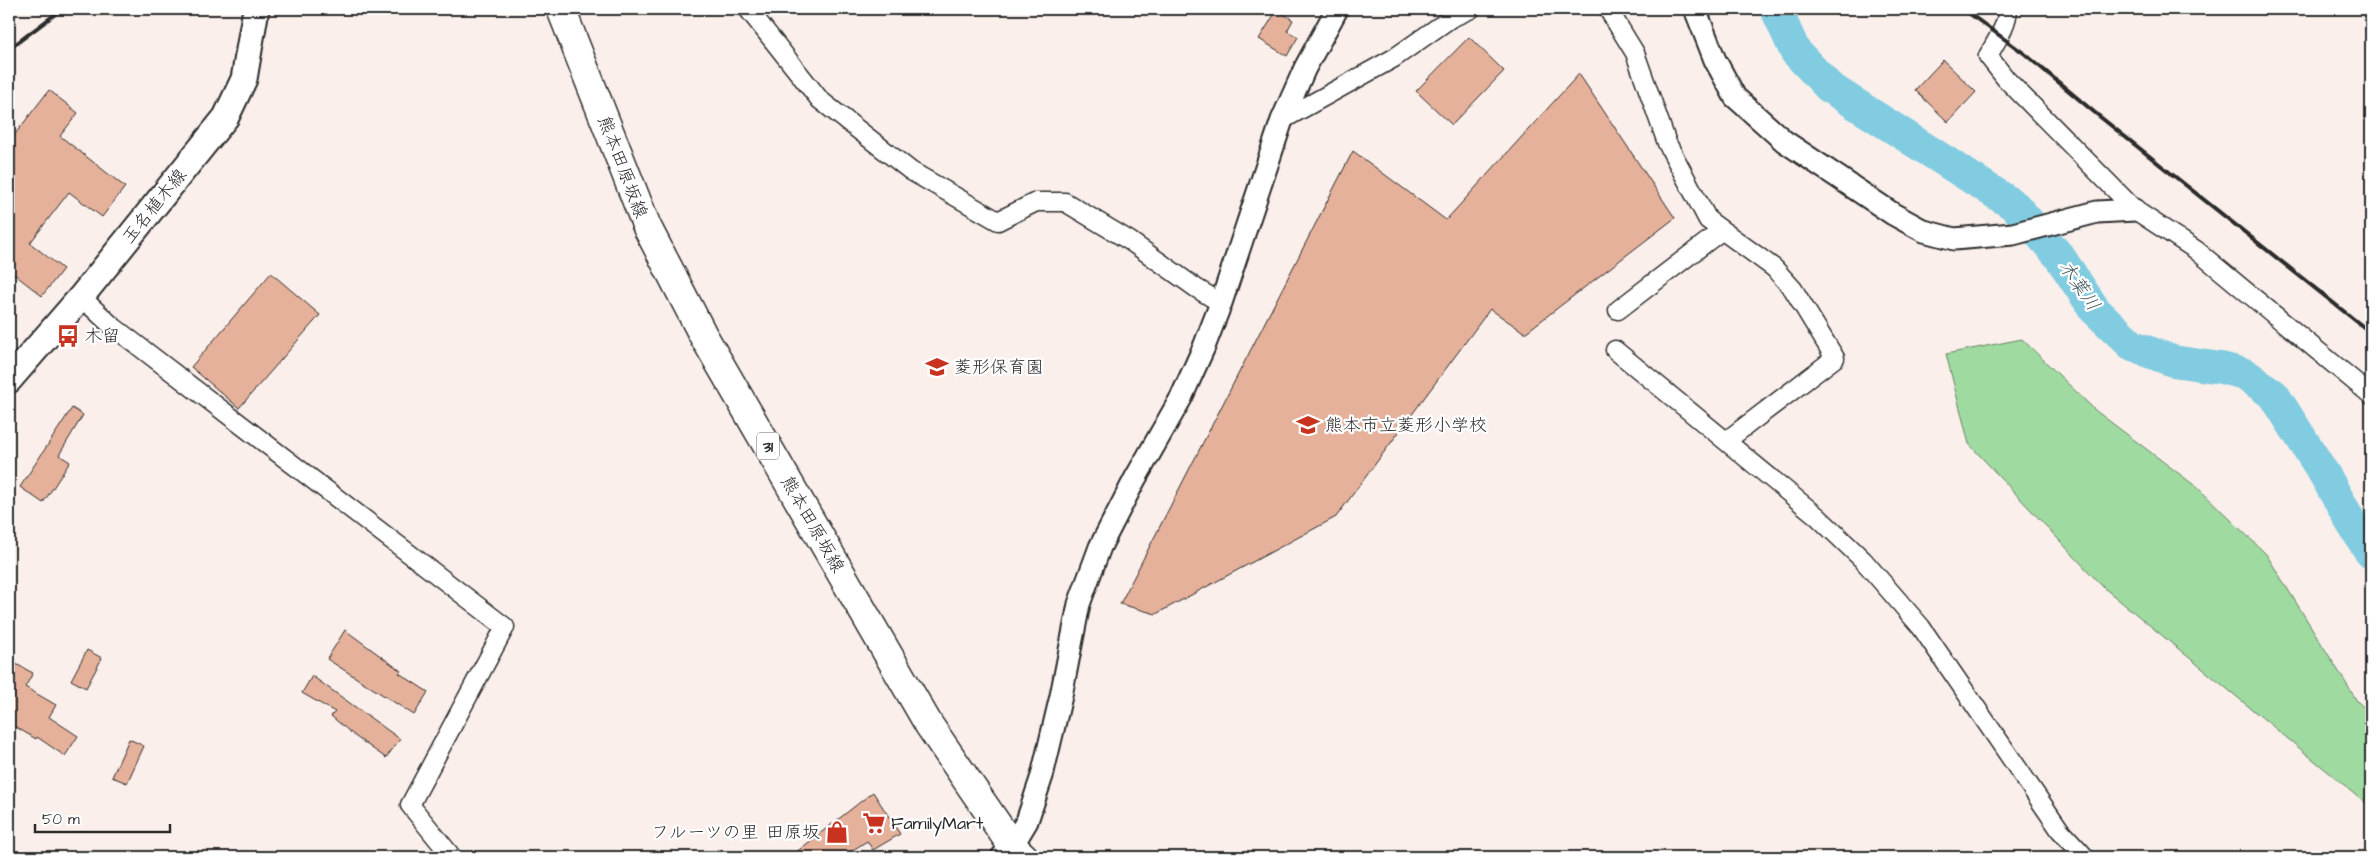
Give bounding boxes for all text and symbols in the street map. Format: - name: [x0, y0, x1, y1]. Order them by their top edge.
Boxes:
- street label: 熊本田原坂線: [592, 112, 654, 222]
- street label: 玉名植木線: [116, 163, 192, 249]
- water label: 木葉川: [2051, 255, 2106, 317]
- bus stop icon: 木留: [55, 323, 81, 349]
- place label: 木留: [84, 324, 120, 349]
- school or university icon: 菱形保育園: [924, 354, 950, 380]
- place label: 菱形保育園: [954, 355, 1044, 380]
- school or university icon: 熊本市立菱形小学校: [1295, 412, 1321, 438]
- place label: 熊本市立菱形小学校: [1325, 413, 1487, 438]
- road number: 31: [757, 432, 779, 460]
- street label: 熊本田原坂線: [775, 471, 850, 577]
- scale bar: [35, 801, 170, 833]
- text: 50 m: [42, 809, 80, 830]
- supermarket icon: FamilyMart: [861, 810, 887, 836]
- place label: FamilyMart: [891, 811, 984, 837]
- shop icon: フルーツの里 田原坂: [824, 819, 850, 845]
- place label: フルーツの里 田原坂: [651, 820, 820, 845]

